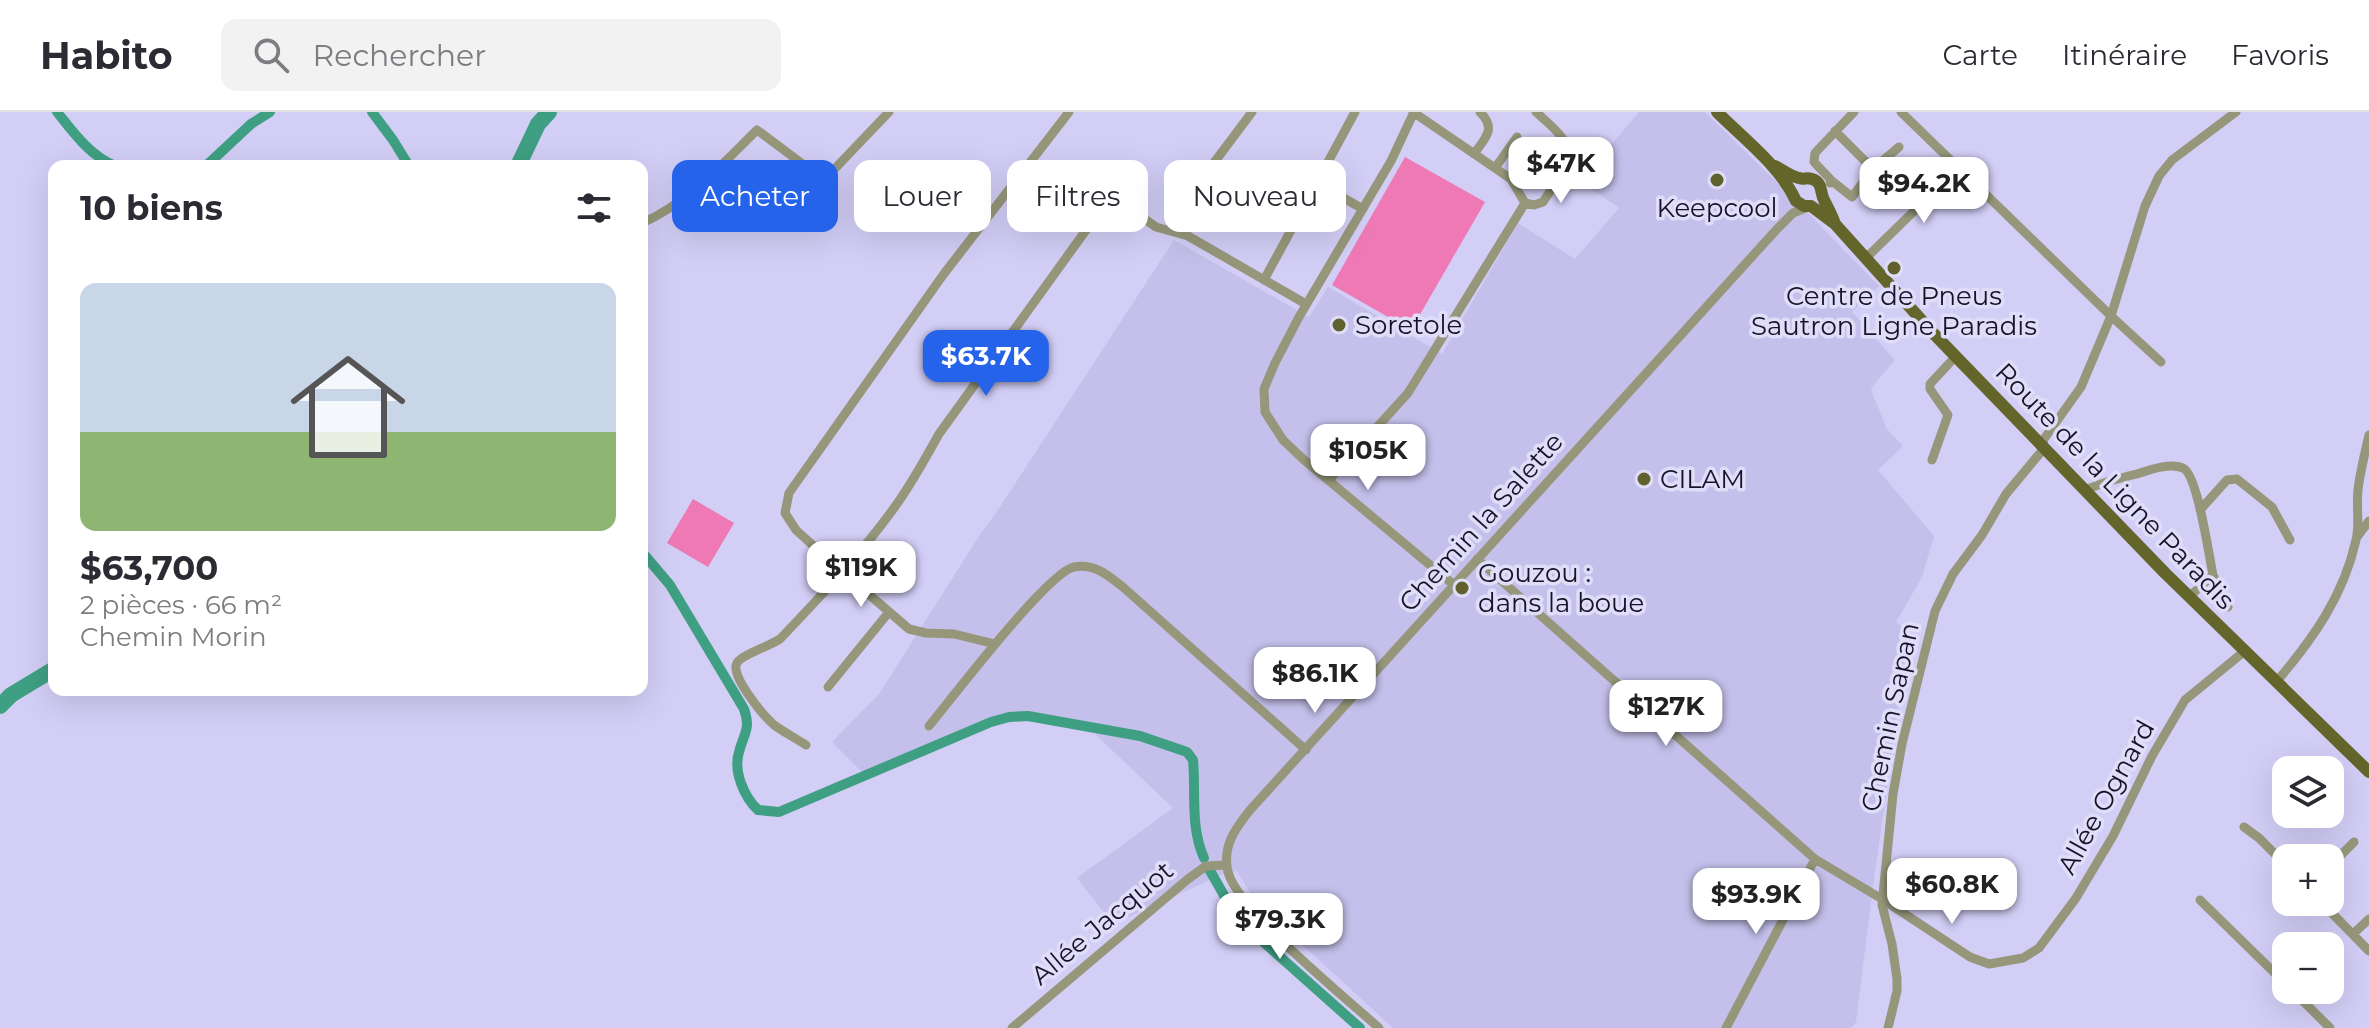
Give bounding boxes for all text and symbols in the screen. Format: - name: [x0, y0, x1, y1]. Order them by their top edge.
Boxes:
- search box: [221, 19, 781, 91]
- text: Habito: [40, 32, 173, 79]
- icon: search: [249, 33, 293, 77]
- text: Rechercher: [313, 37, 486, 74]
- text: Carte: [1942, 38, 2018, 72]
- text: Itinéraire: [2062, 38, 2187, 72]
- text: Favoris: [2231, 38, 2329, 72]
- pin: $47K: [1514, 137, 1608, 205]
- text: $47K: [1526, 147, 1596, 179]
- pin: $94.2K: [1859, 157, 1989, 225]
- chip: Acheter: [672, 160, 838, 232]
- chip: Louer: [854, 160, 991, 232]
- chip: Filtres: [1007, 160, 1148, 232]
- chip: Nouveau: [1164, 160, 1346, 232]
- text: $94.2K: [1878, 167, 1970, 199]
- marker: Keepcool: [1708, 171, 1726, 189]
- icon: filters: [572, 186, 616, 230]
- text: 10 biens: [80, 187, 223, 229]
- place label: Keepcool: [1657, 192, 1777, 224]
- marker: Centre de Pneus Sautron Ligne Paradis: [1885, 259, 1903, 277]
- place label: Centre de Pneus Sautron Ligne Paradis: [1751, 280, 2037, 342]
- place label: Soretole: [1355, 309, 1462, 341]
- marker: Soretole: [1330, 316, 1348, 334]
- pin: $63.7K: [921, 330, 1051, 398]
- icon: home: [276, 335, 420, 479]
- text: $63.7K: [941, 340, 1031, 372]
- street label: Route de la Ligne Paradis: [1989, 356, 2241, 616]
- pin: $105K: [1312, 424, 1424, 492]
- street label: Chemin la Salette: [1392, 426, 1570, 618]
- text: $105K: [1329, 434, 1407, 466]
- place label: CILAM: [1660, 463, 1745, 495]
- marker: CILAM: [1635, 470, 1653, 488]
- pin: $119K: [805, 541, 917, 609]
- text: $63,700: [80, 547, 218, 589]
- text: $119K: [825, 551, 897, 583]
- place label: Gouzou : dans la boue: [1478, 557, 1644, 619]
- marker: Gouzou : dans la boue: [1453, 579, 1471, 597]
- text: 2 pièces · 66 m²: [80, 589, 282, 621]
- street label: Chemin Sapan: [1854, 620, 1926, 814]
- text: Chemin Morin: [80, 621, 267, 653]
- pin: $86.1K: [1250, 647, 1380, 715]
- text: $86.1K: [1272, 657, 1358, 689]
- pin: $127K: [1610, 680, 1722, 748]
- text: $127K: [1627, 690, 1705, 722]
- street label: Allée Ognard: [2051, 714, 2161, 880]
- map controls: [2272, 756, 2344, 1004]
- button: layers: [2272, 756, 2344, 828]
- button: +: [2272, 844, 2344, 916]
- street label: Allée Jacquot: [1024, 854, 1180, 992]
- pin: $60.8K: [1887, 858, 2017, 926]
- pin: $93.9K: [1691, 868, 1821, 936]
- text: $60.8K: [1905, 868, 1999, 900]
- text: $93.9K: [1711, 878, 1801, 910]
- pin: $79.3K: [1215, 893, 1345, 961]
- text: $79.3K: [1235, 903, 1325, 935]
- button: −: [2272, 932, 2344, 1004]

